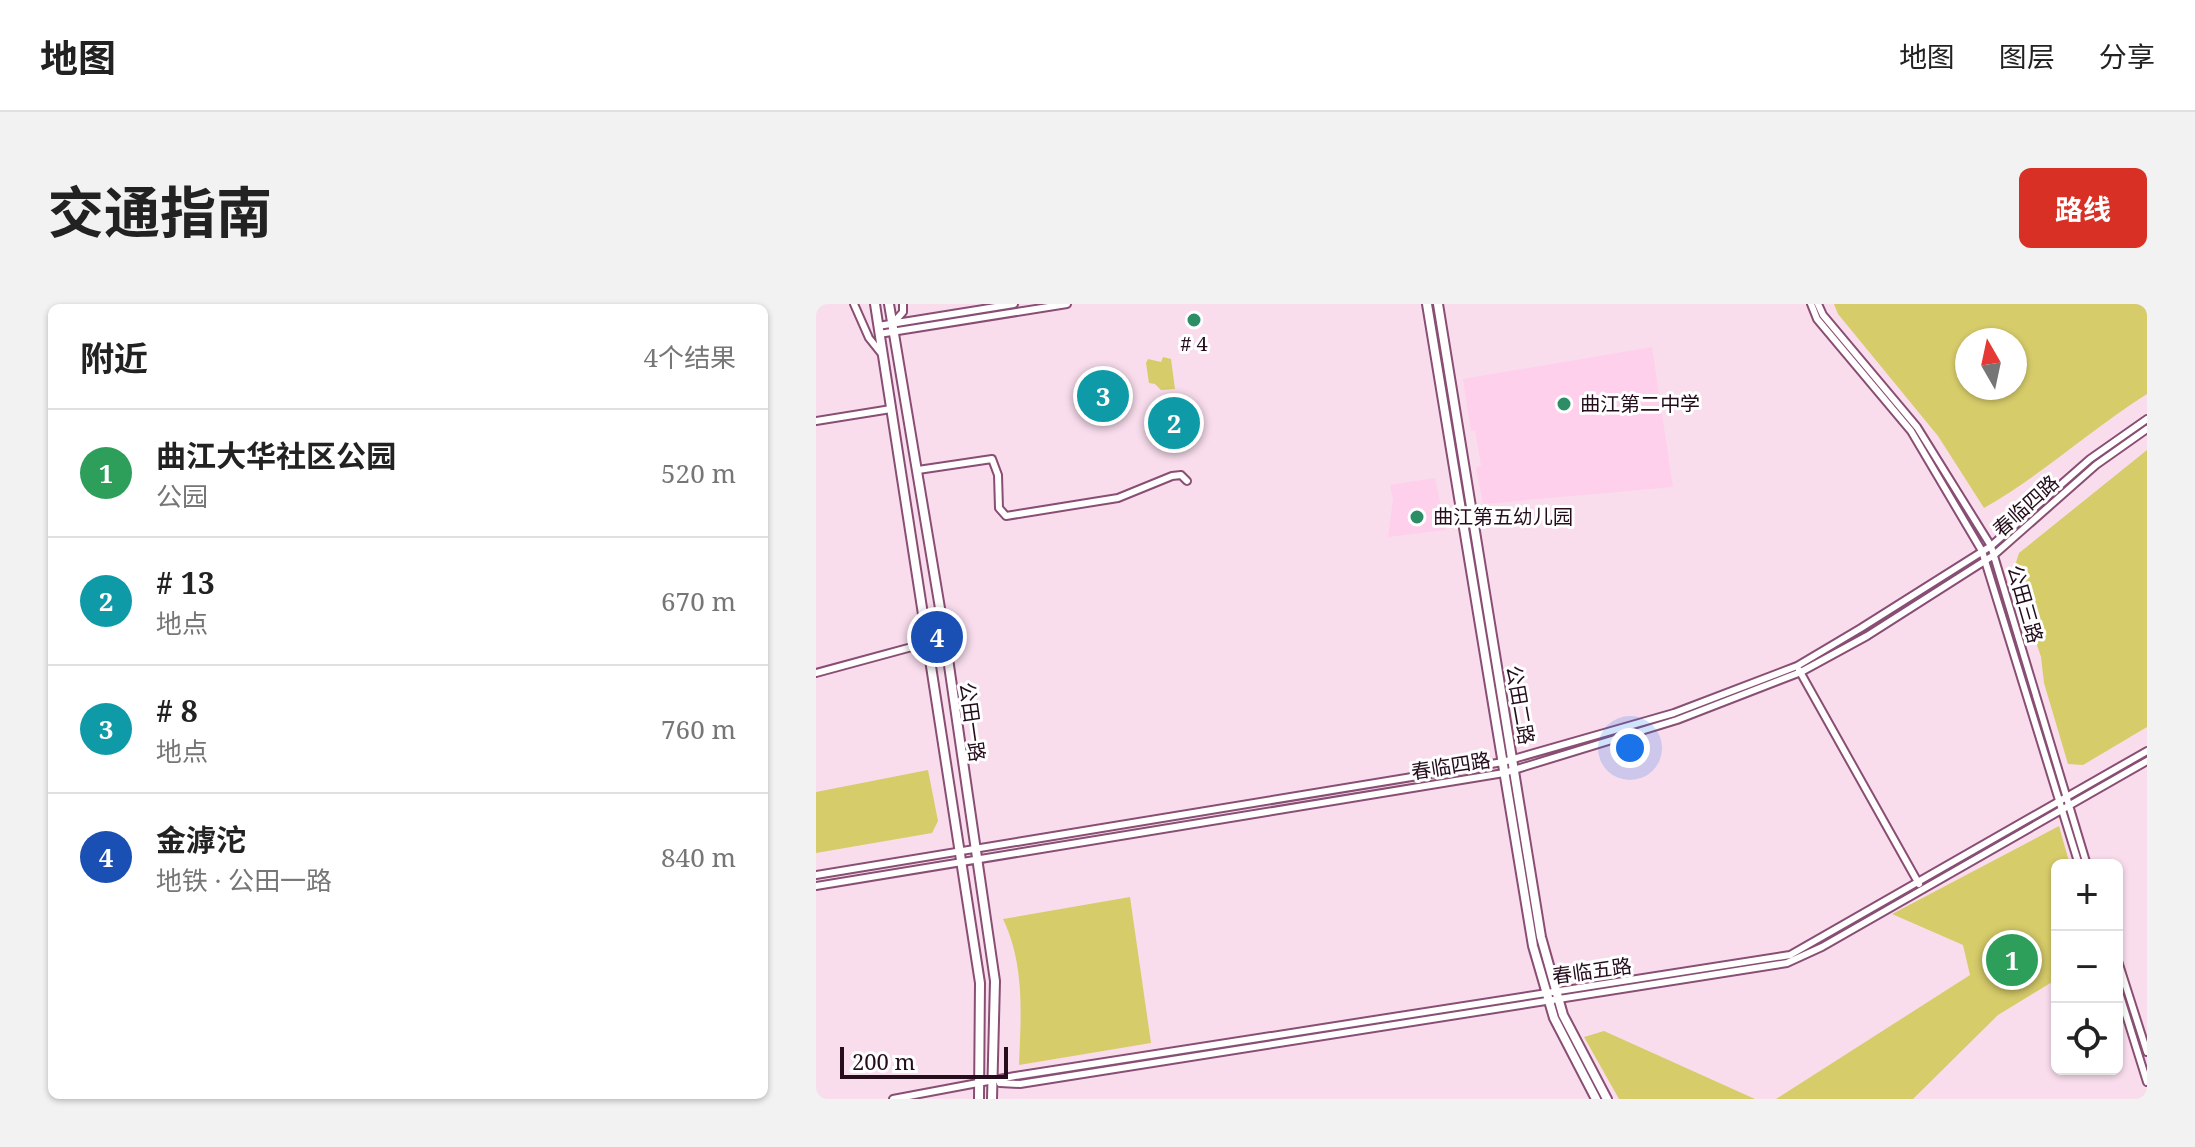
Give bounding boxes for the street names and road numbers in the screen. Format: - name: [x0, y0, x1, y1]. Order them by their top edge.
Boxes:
- street label: 春临四路: [1987, 469, 2064, 542]
- street label: 公田三路: [2001, 562, 2049, 646]
- street label: 公田二路: [1500, 663, 1541, 747]
- street label: 公田一路: [954, 680, 991, 763]
- street label: 春临四路: [1409, 746, 1493, 785]
- street label: 春临五路: [1550, 952, 1633, 989]

